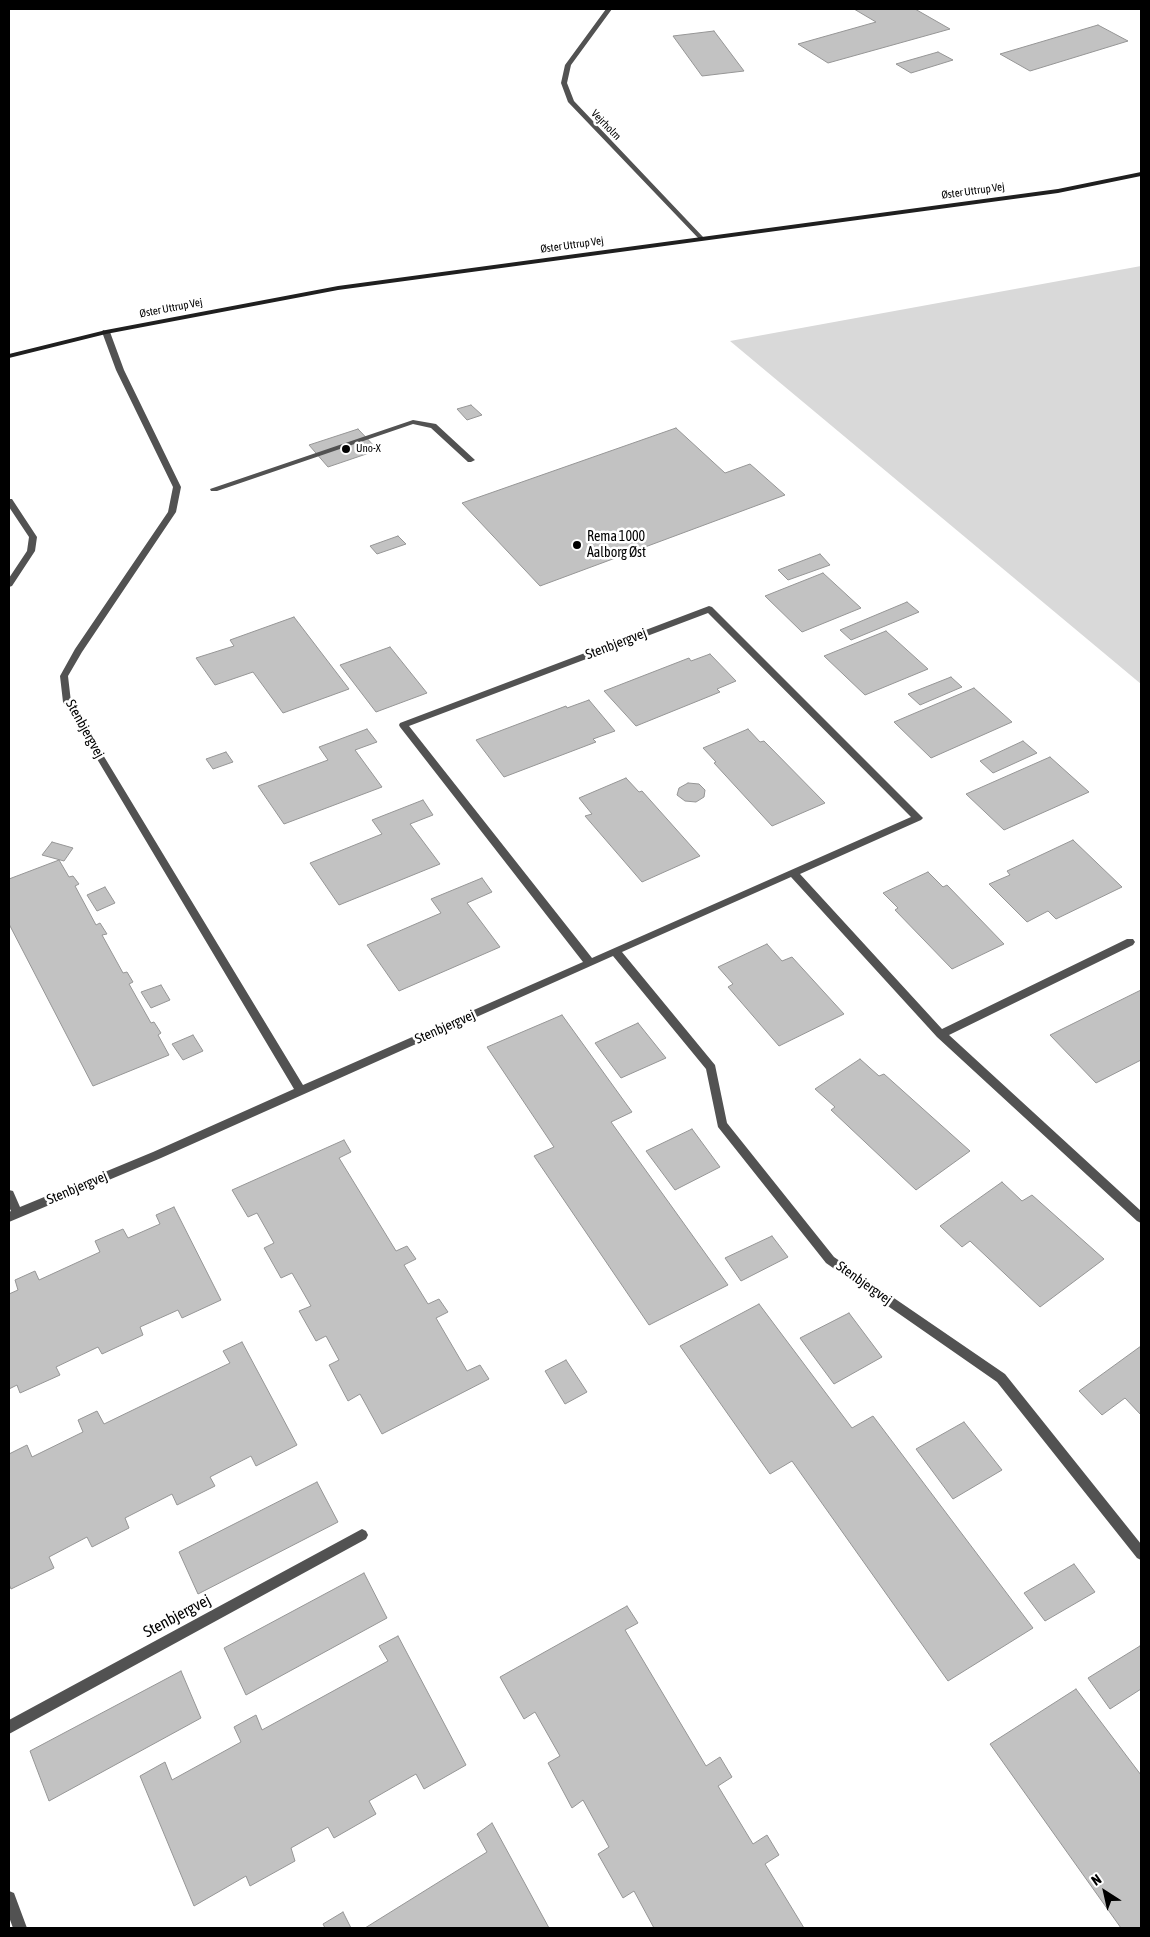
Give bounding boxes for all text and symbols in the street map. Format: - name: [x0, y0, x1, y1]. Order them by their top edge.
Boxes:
- street label: Vejrholm: [588, 107, 624, 143]
- street label: Øster Uttrup Vej: [940, 180, 1006, 202]
- street label: Øster Uttrup Vej: [539, 234, 605, 256]
- street label: Øster Uttrup Vej: [138, 295, 204, 321]
- place label: Uno-X: [356, 442, 381, 456]
- marker: Uno-X: [340, 443, 352, 455]
- place label: Rema 1000 Aalborg Øst: [587, 529, 646, 562]
- marker: Rema 1000 Aalborg Øst: [571, 539, 583, 551]
- street label: Stenbjergvej: [583, 625, 649, 663]
- street label: Stenbjergvej: [62, 697, 108, 761]
- street label: Stenbjergvej: [412, 1006, 478, 1048]
- street label: Stenbjergvej: [44, 1168, 110, 1208]
- street label: Stenbjergvej: [833, 1258, 895, 1308]
- street label: Stenbjergvej: [140, 1590, 214, 1642]
- north arrow: [1080, 1867, 1130, 1917]
- text: N: [1088, 1871, 1104, 1889]

